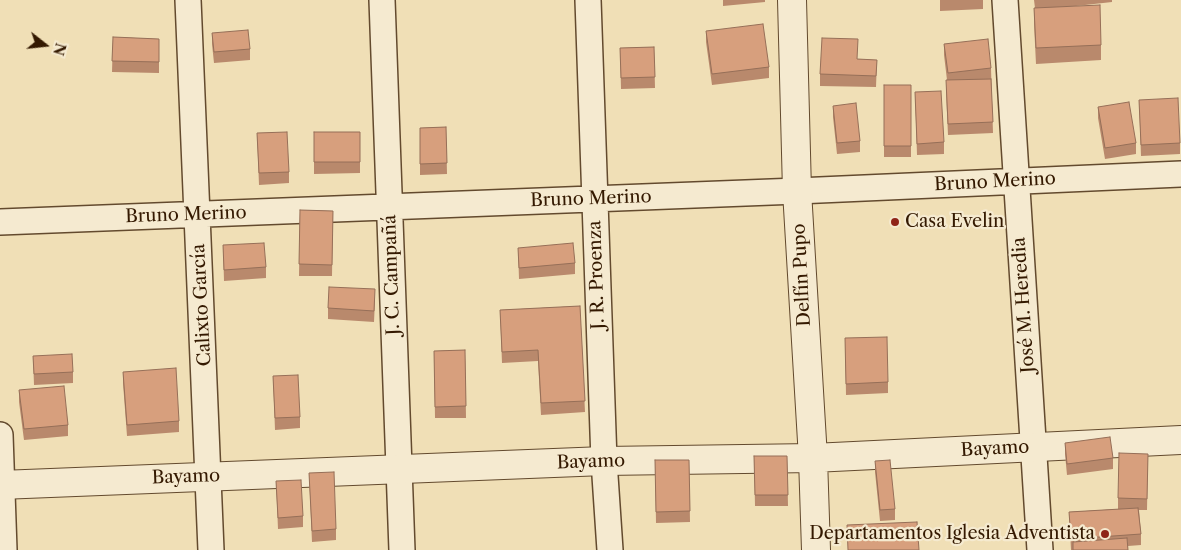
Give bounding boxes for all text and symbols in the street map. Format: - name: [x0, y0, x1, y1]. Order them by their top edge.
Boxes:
- north arrow: [20, 20, 70, 70]
- text: N: [49, 41, 70, 57]
- street label: Bruno Merino: [934, 168, 1056, 196]
- street label: Bruno Merino: [530, 186, 652, 212]
- street label: Bruno Merino: [125, 202, 247, 228]
- place label: Casa Evelin: [905, 211, 1004, 233]
- street label: J. C. Campañá: [379, 214, 405, 336]
- marker: Casa Evelin: [889, 216, 901, 228]
- street label: J. R. Proenza: [584, 220, 610, 330]
- street label: Delfín Pupo: [789, 223, 815, 327]
- street label: José M. Heredia: [1008, 236, 1040, 374]
- street label: Calixto García: [188, 243, 216, 367]
- street label: Bayamo: [960, 436, 1030, 462]
- street label: Bayamo: [556, 450, 626, 474]
- street label: Bayamo: [151, 465, 221, 489]
- place label: Departamentos Iglesia Adventista: [809, 523, 1095, 545]
- marker: Departamentos Iglesia Adventista: [1099, 528, 1111, 540]

